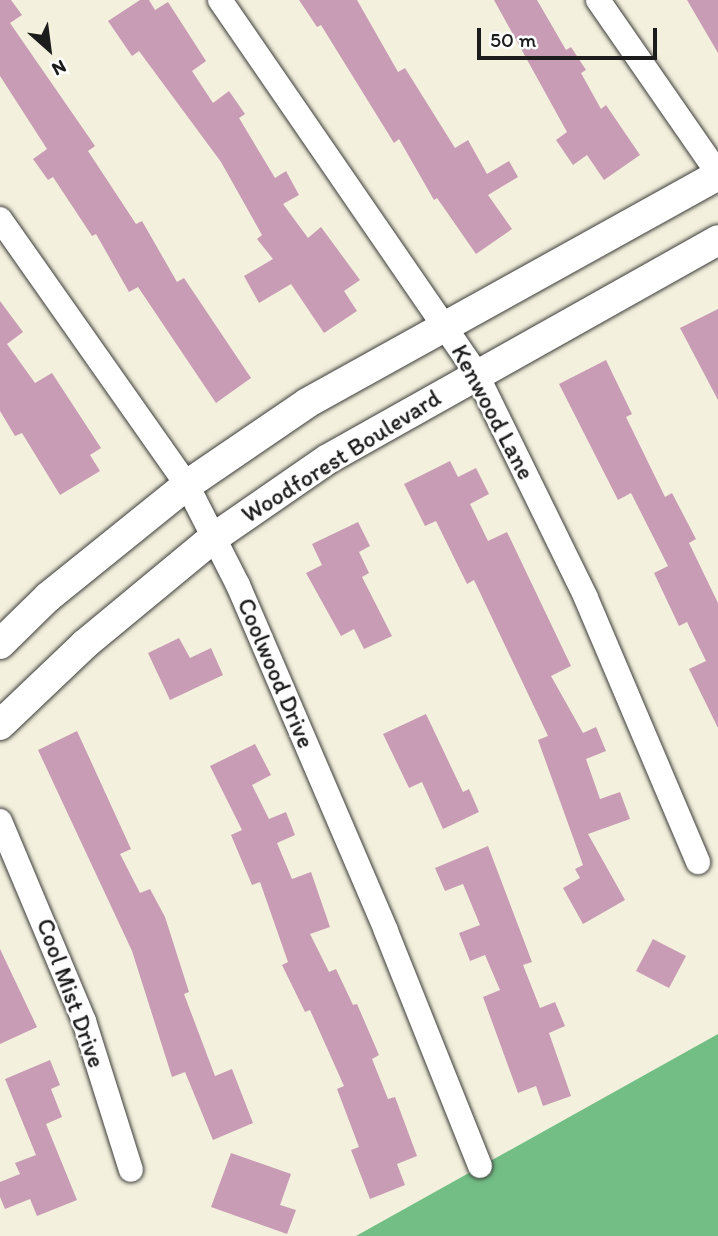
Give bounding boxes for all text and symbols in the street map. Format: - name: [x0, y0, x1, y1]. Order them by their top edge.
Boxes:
- north arrow: [14, 14, 84, 84]
- scale bar: [480, 14, 660, 58]
- text: 50 m: [490, 27, 536, 52]
- text: N: [48, 55, 70, 81]
- street label: Kenwood Lane: [445, 339, 541, 485]
- street label: Woodforest Boulevard: [236, 383, 446, 529]
- street label: Coolwood Drive: [231, 594, 321, 752]
- street label: Cool Mist Drive: [31, 915, 111, 1071]

